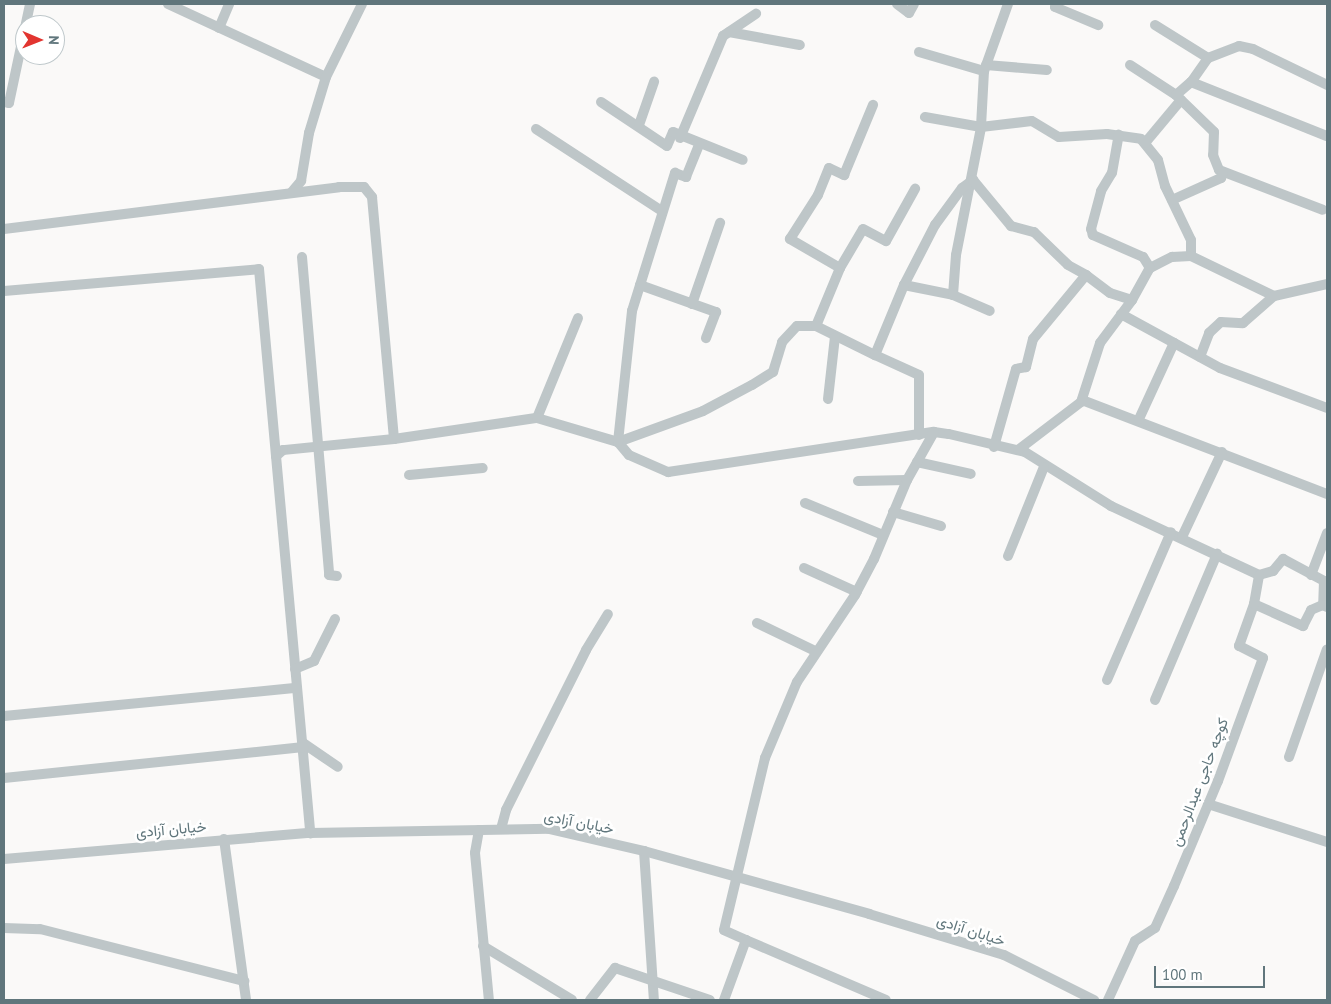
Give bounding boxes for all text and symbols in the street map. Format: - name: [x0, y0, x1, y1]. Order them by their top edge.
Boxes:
- north arrow: [15, 15, 65, 65]
- text: N: [45, 35, 63, 45]
- street label: کوچه حاجی عبدالرحمن: [1166, 715, 1232, 849]
- street label: خیابان آزادی: [543, 806, 615, 838]
- street label: خیابان آزادی: [135, 817, 207, 841]
- street label: خیابان آزادی: [935, 911, 1007, 949]
- scale bar: [1156, 956, 1267, 988]
- text: 100 m: [1162, 965, 1203, 984]

